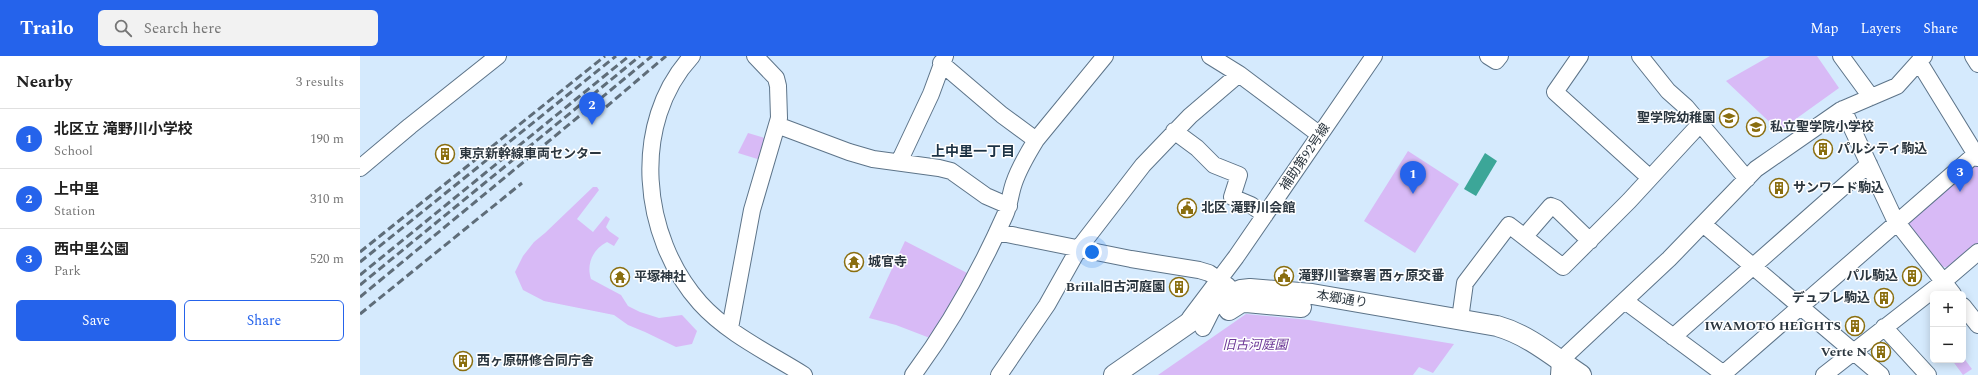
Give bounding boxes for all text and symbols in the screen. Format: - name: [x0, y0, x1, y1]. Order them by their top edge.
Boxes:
- search box: [98, 10, 378, 46]
- text: Trailo: [20, 14, 74, 43]
- icon: search: [112, 17, 134, 39]
- text: Search here: [144, 17, 221, 40]
- text: Map: [1810, 18, 1839, 39]
- text: Layers: [1861, 18, 1901, 39]
- text: Share: [1923, 18, 1958, 39]
- text: Nearby: [16, 69, 72, 95]
- text: 3 results: [296, 72, 344, 92]
- pin: 2: [579, 92, 605, 125]
- school or university icon: 聖学院幼稚園: [1718, 107, 1740, 129]
- place label: 聖学院幼稚園: [1637, 108, 1715, 128]
- school or university icon: 私立聖学院小学校: [1745, 116, 1767, 138]
- place label: 私立聖学院小学校: [1770, 117, 1874, 137]
- text: 北区立 滝野川小学校: [54, 118, 193, 141]
- street label: 補助第92号線: [1275, 119, 1335, 195]
- text: 1: [25, 129, 33, 149]
- text: 190 m: [310, 129, 344, 149]
- building icon: パルシティ駒込: [1812, 138, 1834, 160]
- place label: パルシティ駒込: [1837, 139, 1927, 159]
- text: School: [54, 141, 93, 161]
- district label: 上中里一丁目: [931, 141, 1015, 162]
- building icon: 東京新幹線車両センター: [434, 143, 456, 165]
- place label: 東京新幹線車両センター: [459, 144, 602, 164]
- pin: 3: [1947, 159, 1973, 192]
- pin: 1: [1400, 161, 1426, 194]
- building icon: サンワード駒込: [1768, 177, 1790, 199]
- text: 上中里: [54, 178, 99, 201]
- place label: サンワード駒込: [1793, 178, 1884, 198]
- text: 2: [25, 189, 33, 209]
- text: 310 m: [310, 189, 344, 209]
- public building icon: 北区 滝野川会館: [1176, 197, 1198, 219]
- place label: 北区 滝野川会館: [1201, 198, 1295, 218]
- text: Station: [54, 201, 95, 221]
- text: 西中里公園: [54, 238, 129, 261]
- your location: [1082, 242, 1102, 262]
- text: 3: [25, 249, 33, 269]
- text: 520 m: [310, 249, 344, 269]
- temple icon: 城官寺: [843, 251, 865, 273]
- place label: 城官寺: [868, 252, 907, 272]
- text: Park: [54, 261, 81, 281]
- public building icon: 滝野川警察署 西ヶ原交番: [1273, 265, 1295, 287]
- building icon: パル駒込: [1901, 265, 1923, 287]
- temple icon: 平塚神社: [609, 266, 631, 288]
- place label: 滝野川警察署 西ヶ原交番: [1298, 266, 1444, 286]
- place label: パル駒込: [1846, 266, 1898, 286]
- place label: 平塚神社: [634, 267, 686, 287]
- building icon: Brilla旧古河庭園: [1168, 276, 1190, 298]
- place label: Brilla旧古河庭園: [1066, 277, 1165, 297]
- street label: 本郷通り: [1315, 285, 1369, 313]
- building icon: デュフレ駒込: [1873, 287, 1895, 309]
- place label: デュフレ駒込: [1792, 288, 1870, 308]
- map controls: [1930, 291, 1966, 363]
- button: +: [1930, 291, 1966, 327]
- button: Save: [16, 300, 176, 341]
- button: Share: [184, 300, 344, 341]
- building icon: IWAMOTO HEIGHTS: [1844, 315, 1866, 337]
- place label: IWAMOTO HEIGHTS: [1704, 316, 1841, 336]
- button: −: [1930, 327, 1966, 363]
- park label: 旧古河庭園: [1222, 335, 1289, 355]
- building icon: Verte N: [1870, 341, 1892, 363]
- place label: Verte N: [1821, 342, 1867, 362]
- building icon: 西ヶ原研修合同庁舎: [452, 350, 474, 372]
- place label: 西ヶ原研修合同庁舎: [477, 351, 594, 371]

